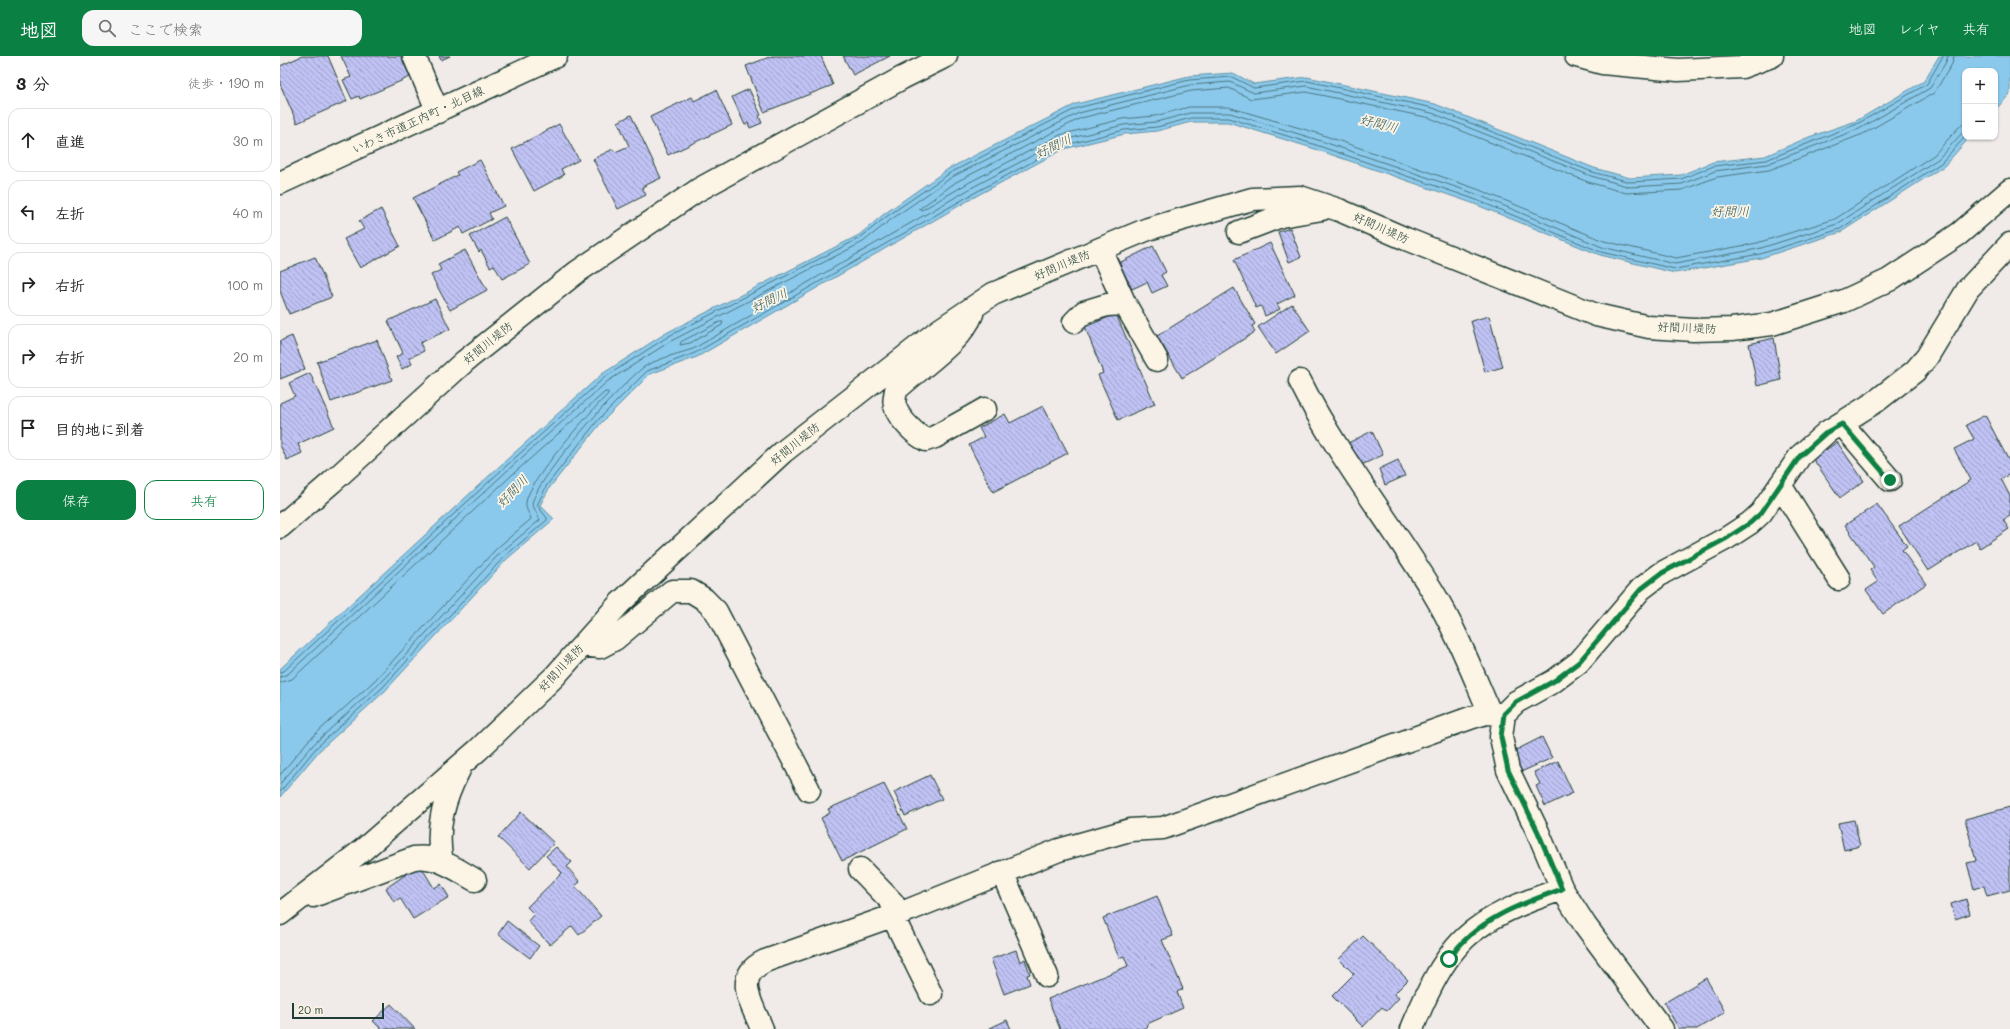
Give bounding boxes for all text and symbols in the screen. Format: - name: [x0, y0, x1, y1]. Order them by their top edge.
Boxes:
- search box: [82, 10, 362, 46]
- text: 地図: [20, 17, 58, 42]
- icon: search: [96, 17, 118, 39]
- text: ここで検索: [128, 19, 203, 39]
- text: 地図: [1849, 19, 1877, 38]
- text: レイヤ: [1899, 19, 1940, 38]
- text: 共有: [1962, 19, 1990, 38]
- map controls: [1962, 68, 1998, 140]
- button: +: [1962, 68, 1998, 104]
- text: 3 分: [16, 72, 49, 94]
- text: 徒歩 · 190 m: [188, 74, 264, 91]
- street label: いわき市道正内町・北目線: [349, 81, 486, 157]
- button: −: [1962, 104, 1998, 140]
- water label: 好間川: [1358, 110, 1400, 135]
- icon: ahead: [17, 129, 39, 151]
- water label: 好間川: [1032, 130, 1074, 161]
- text: 直進: [55, 131, 85, 151]
- text: 30 m: [233, 132, 263, 149]
- icon: left: [17, 201, 39, 223]
- water label: 好間川: [1710, 202, 1750, 219]
- text: 左折: [55, 203, 85, 223]
- text: 40 m: [233, 204, 263, 221]
- street label: 好間川堤防: [1351, 208, 1412, 247]
- street label: 好間川堤防: [1031, 245, 1092, 283]
- icon: right: [17, 273, 39, 295]
- text: 右折: [55, 275, 85, 295]
- text: 100 m: [227, 276, 263, 293]
- water label: 好間川: [748, 283, 790, 316]
- street label: 好間川堤防: [459, 317, 516, 367]
- street label: 好間川堤防: [1657, 318, 1717, 336]
- icon: right: [17, 345, 39, 367]
- text: 右折: [55, 347, 85, 367]
- text: 20 m: [233, 348, 263, 365]
- icon: arrive: [17, 417, 39, 439]
- street label: 好間川堤防: [766, 418, 823, 468]
- text: 目的地に到着: [55, 419, 145, 439]
- water label: 好間川: [492, 471, 531, 511]
- route end: [1881, 471, 1899, 489]
- button: 保存: [16, 480, 136, 520]
- button: 共有: [144, 480, 264, 520]
- street label: 好間川堤防: [534, 640, 587, 695]
- route start: [1440, 950, 1458, 968]
- scale bar: [292, 1001, 384, 1020]
- text: 20 m: [298, 1002, 323, 1017]

